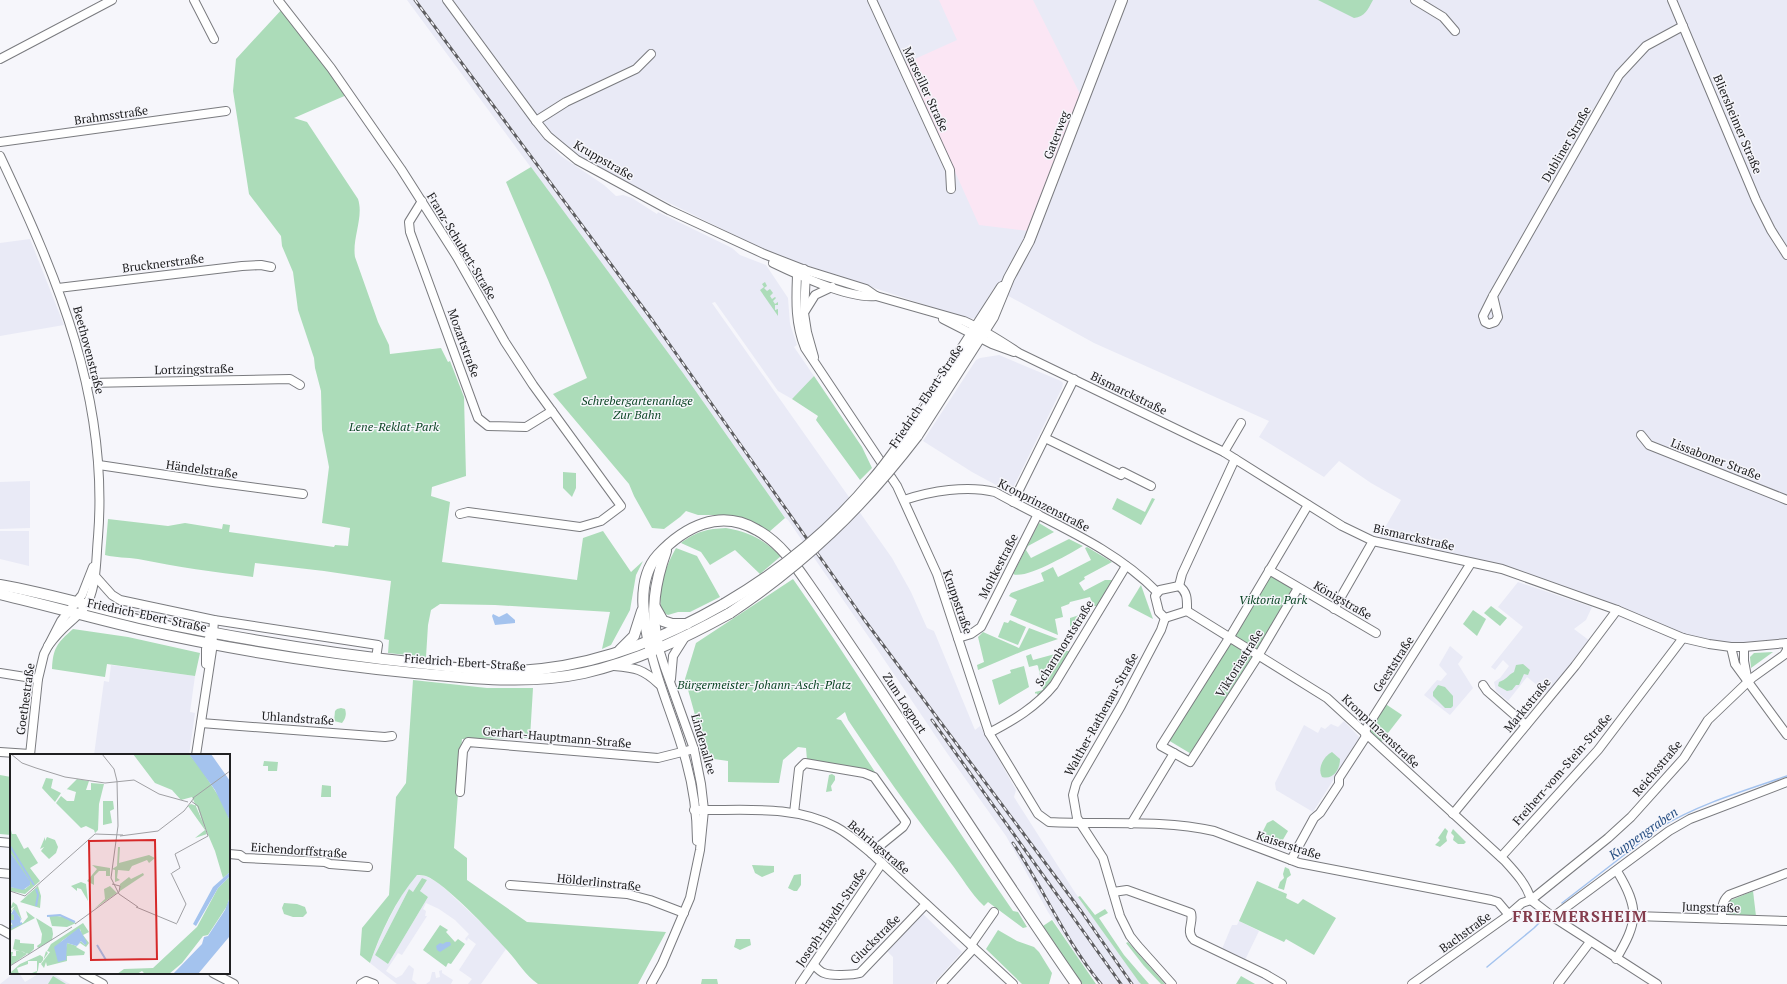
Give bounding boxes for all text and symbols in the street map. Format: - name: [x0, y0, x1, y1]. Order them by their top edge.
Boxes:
- street label: Marseiller Straße: [900, 44, 952, 134]
- street label: Bliersheimer Straße: [1710, 72, 1766, 176]
- street label: Brahmsstraße: [73, 102, 149, 128]
- street label: Dubliner Straße: [1538, 103, 1594, 185]
- street label: Gaterweg: [1040, 108, 1072, 161]
- street label: Kruppstraße: [571, 137, 637, 183]
- street label: Franz-Schubert-Straße: [424, 190, 500, 302]
- street label: Brucknerstraße: [121, 251, 205, 275]
- street label: Beethovenstraße: [70, 304, 108, 396]
- street label: Mozartstraße: [445, 307, 483, 379]
- street label: Friedrich-Ebert-Straße: [886, 341, 966, 451]
- street label: Lortzingstraße: [154, 361, 234, 377]
- street label: Bismarckstraße: [1088, 368, 1170, 418]
- park label: Schrebergartenanlage Zur Bahn: [581, 393, 693, 422]
- park label: Lene-Reklat-Park: [348, 419, 439, 434]
- street label: Lissaboner Straße: [1669, 435, 1763, 483]
- street label: Händelstraße: [165, 457, 239, 481]
- street label: Kronprinzenstraße: [996, 475, 1092, 535]
- street label: Bismarckstraße: [1372, 520, 1456, 554]
- street label: Moltkestraße: [975, 531, 1021, 601]
- street label: Kruppstraße: [940, 568, 976, 636]
- street label: Königstraße: [1311, 577, 1375, 623]
- park label: Viktoria Park: [1239, 592, 1307, 607]
- street label: Friedrich-Ebert-Straße: [86, 595, 208, 635]
- street label: Scharnhorststraße: [1031, 597, 1097, 689]
- street label: Viktoriastraße: [1212, 626, 1266, 700]
- street label: Geeststraße: [1369, 633, 1417, 695]
- street label: Friedrich-Ebert-Straße: [404, 650, 526, 674]
- street label: Walther-Rathenau-Straße: [1061, 650, 1141, 778]
- street label: Goethestraße: [13, 662, 37, 736]
- street label: Zum Logport: [880, 670, 931, 737]
- street label: Marktstraße: [1500, 675, 1554, 735]
- park label: Bürgermeister-Johann-Asch-Platz: [676, 677, 852, 692]
- street label: Kronprinzenstraße: [1339, 691, 1423, 771]
- street label: Uhlandstraße: [261, 708, 335, 728]
- street label: Freiherr-vom-Stein-Straße: [1509, 710, 1615, 828]
- street label: Lindenallee: [688, 712, 720, 776]
- street label: Gerhart-Hauptmann-Straße: [482, 723, 632, 751]
- street label: Reichsstraße: [1629, 737, 1685, 799]
- inset map: [10, 754, 230, 974]
- water label: Kuppengraben: [1604, 803, 1681, 864]
- street label: Behringstraße: [845, 817, 913, 877]
- street label: Kaiserstraße: [1255, 827, 1323, 863]
- street label: Eichendorffstraße: [250, 839, 348, 861]
- street label: Joseph-Haydn-Straße: [792, 865, 870, 969]
- street label: Hölderlinstraße: [556, 870, 642, 894]
- street label: Jungstraße: [1682, 898, 1740, 916]
- district label: FRIEMERSHEIM: [1512, 905, 1648, 927]
- street label: Bachstraße: [1436, 908, 1494, 956]
- street label: Gluckstraße: [847, 911, 903, 967]

